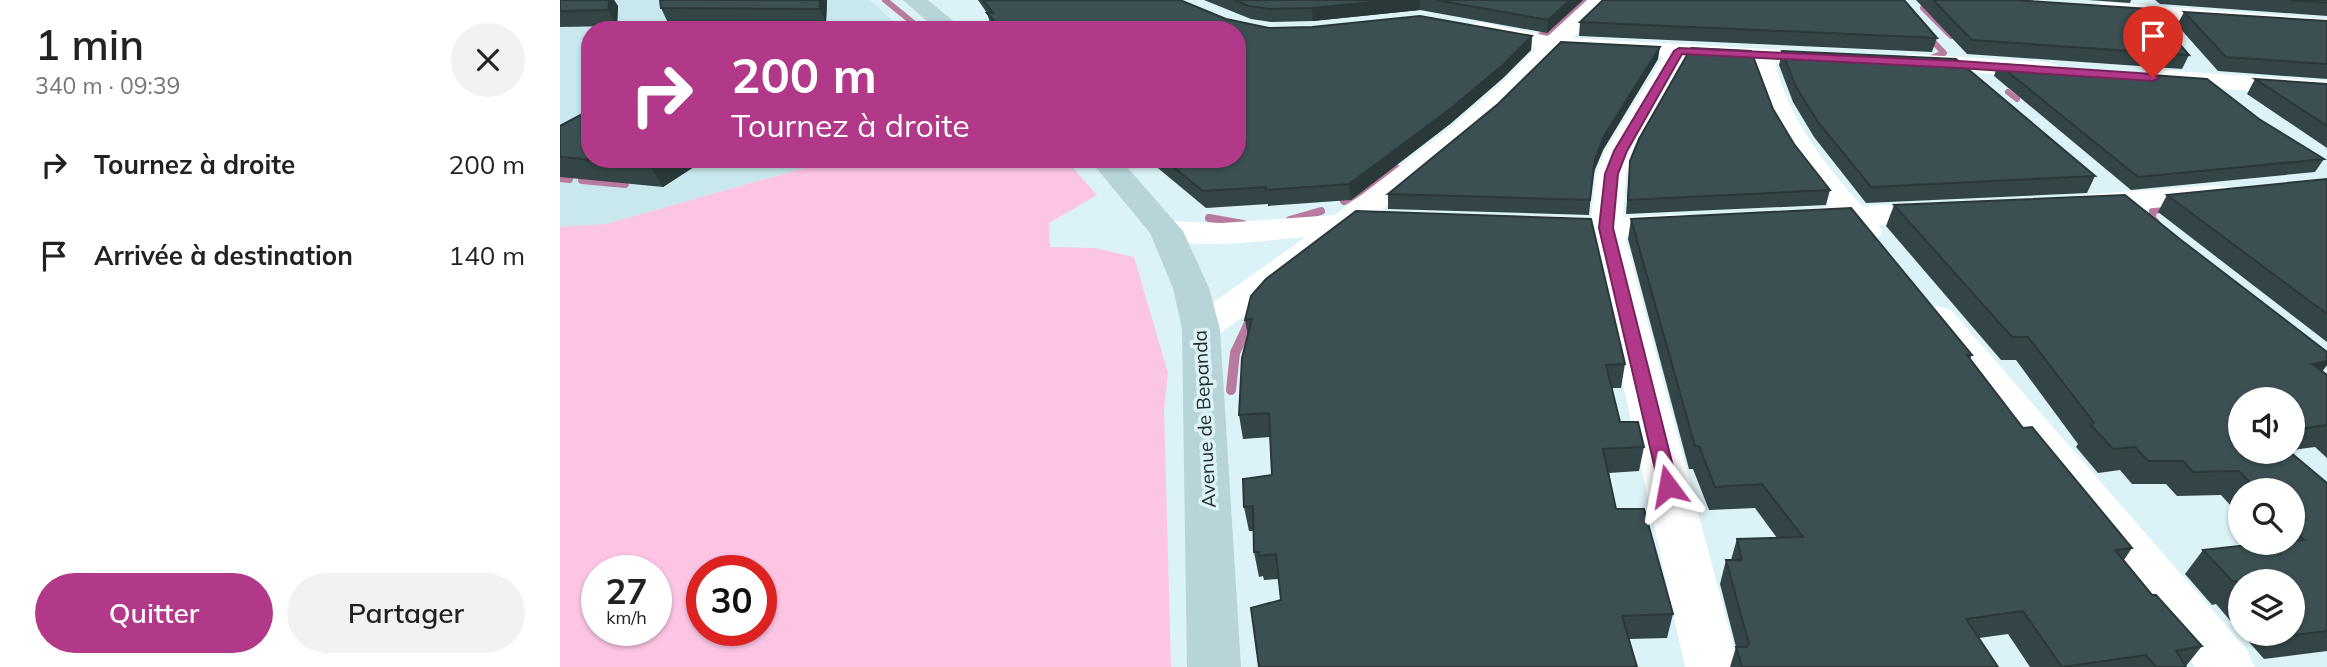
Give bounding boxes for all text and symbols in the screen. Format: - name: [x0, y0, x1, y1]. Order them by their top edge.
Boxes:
- pin: [2123, 6, 2183, 78]
- icon: arrive: [2134, 17, 2172, 55]
- text: 1 min: [35, 18, 144, 71]
- button: close: [451, 23, 525, 97]
- text: 200 m: [731, 44, 877, 105]
- icon: right: [616, 49, 707, 140]
- text: 340 m · 09:39: [35, 71, 180, 100]
- text: Tournez à droite: [731, 105, 970, 145]
- icon: right: [35, 146, 73, 184]
- text: Tournez à droite: [94, 148, 295, 181]
- text: 200 m: [449, 148, 525, 181]
- icon: arrive: [35, 237, 73, 275]
- text: Arrivée à destination: [94, 239, 353, 272]
- text: 140 m: [449, 239, 525, 272]
- street label: Avenue de Bepanda: [1187, 330, 1221, 508]
- map controls: [2228, 387, 2305, 646]
- button: sound: [2228, 387, 2305, 464]
- position arrow: [1631, 449, 1705, 523]
- button: search: [2228, 478, 2305, 555]
- speed limit sign: 30: [686, 555, 777, 646]
- text: 27: [605, 569, 648, 613]
- button: layers: [2228, 569, 2305, 646]
- button: Quitter: [35, 573, 273, 653]
- button: Partager: [287, 573, 525, 653]
- text: km/h: [606, 606, 647, 629]

